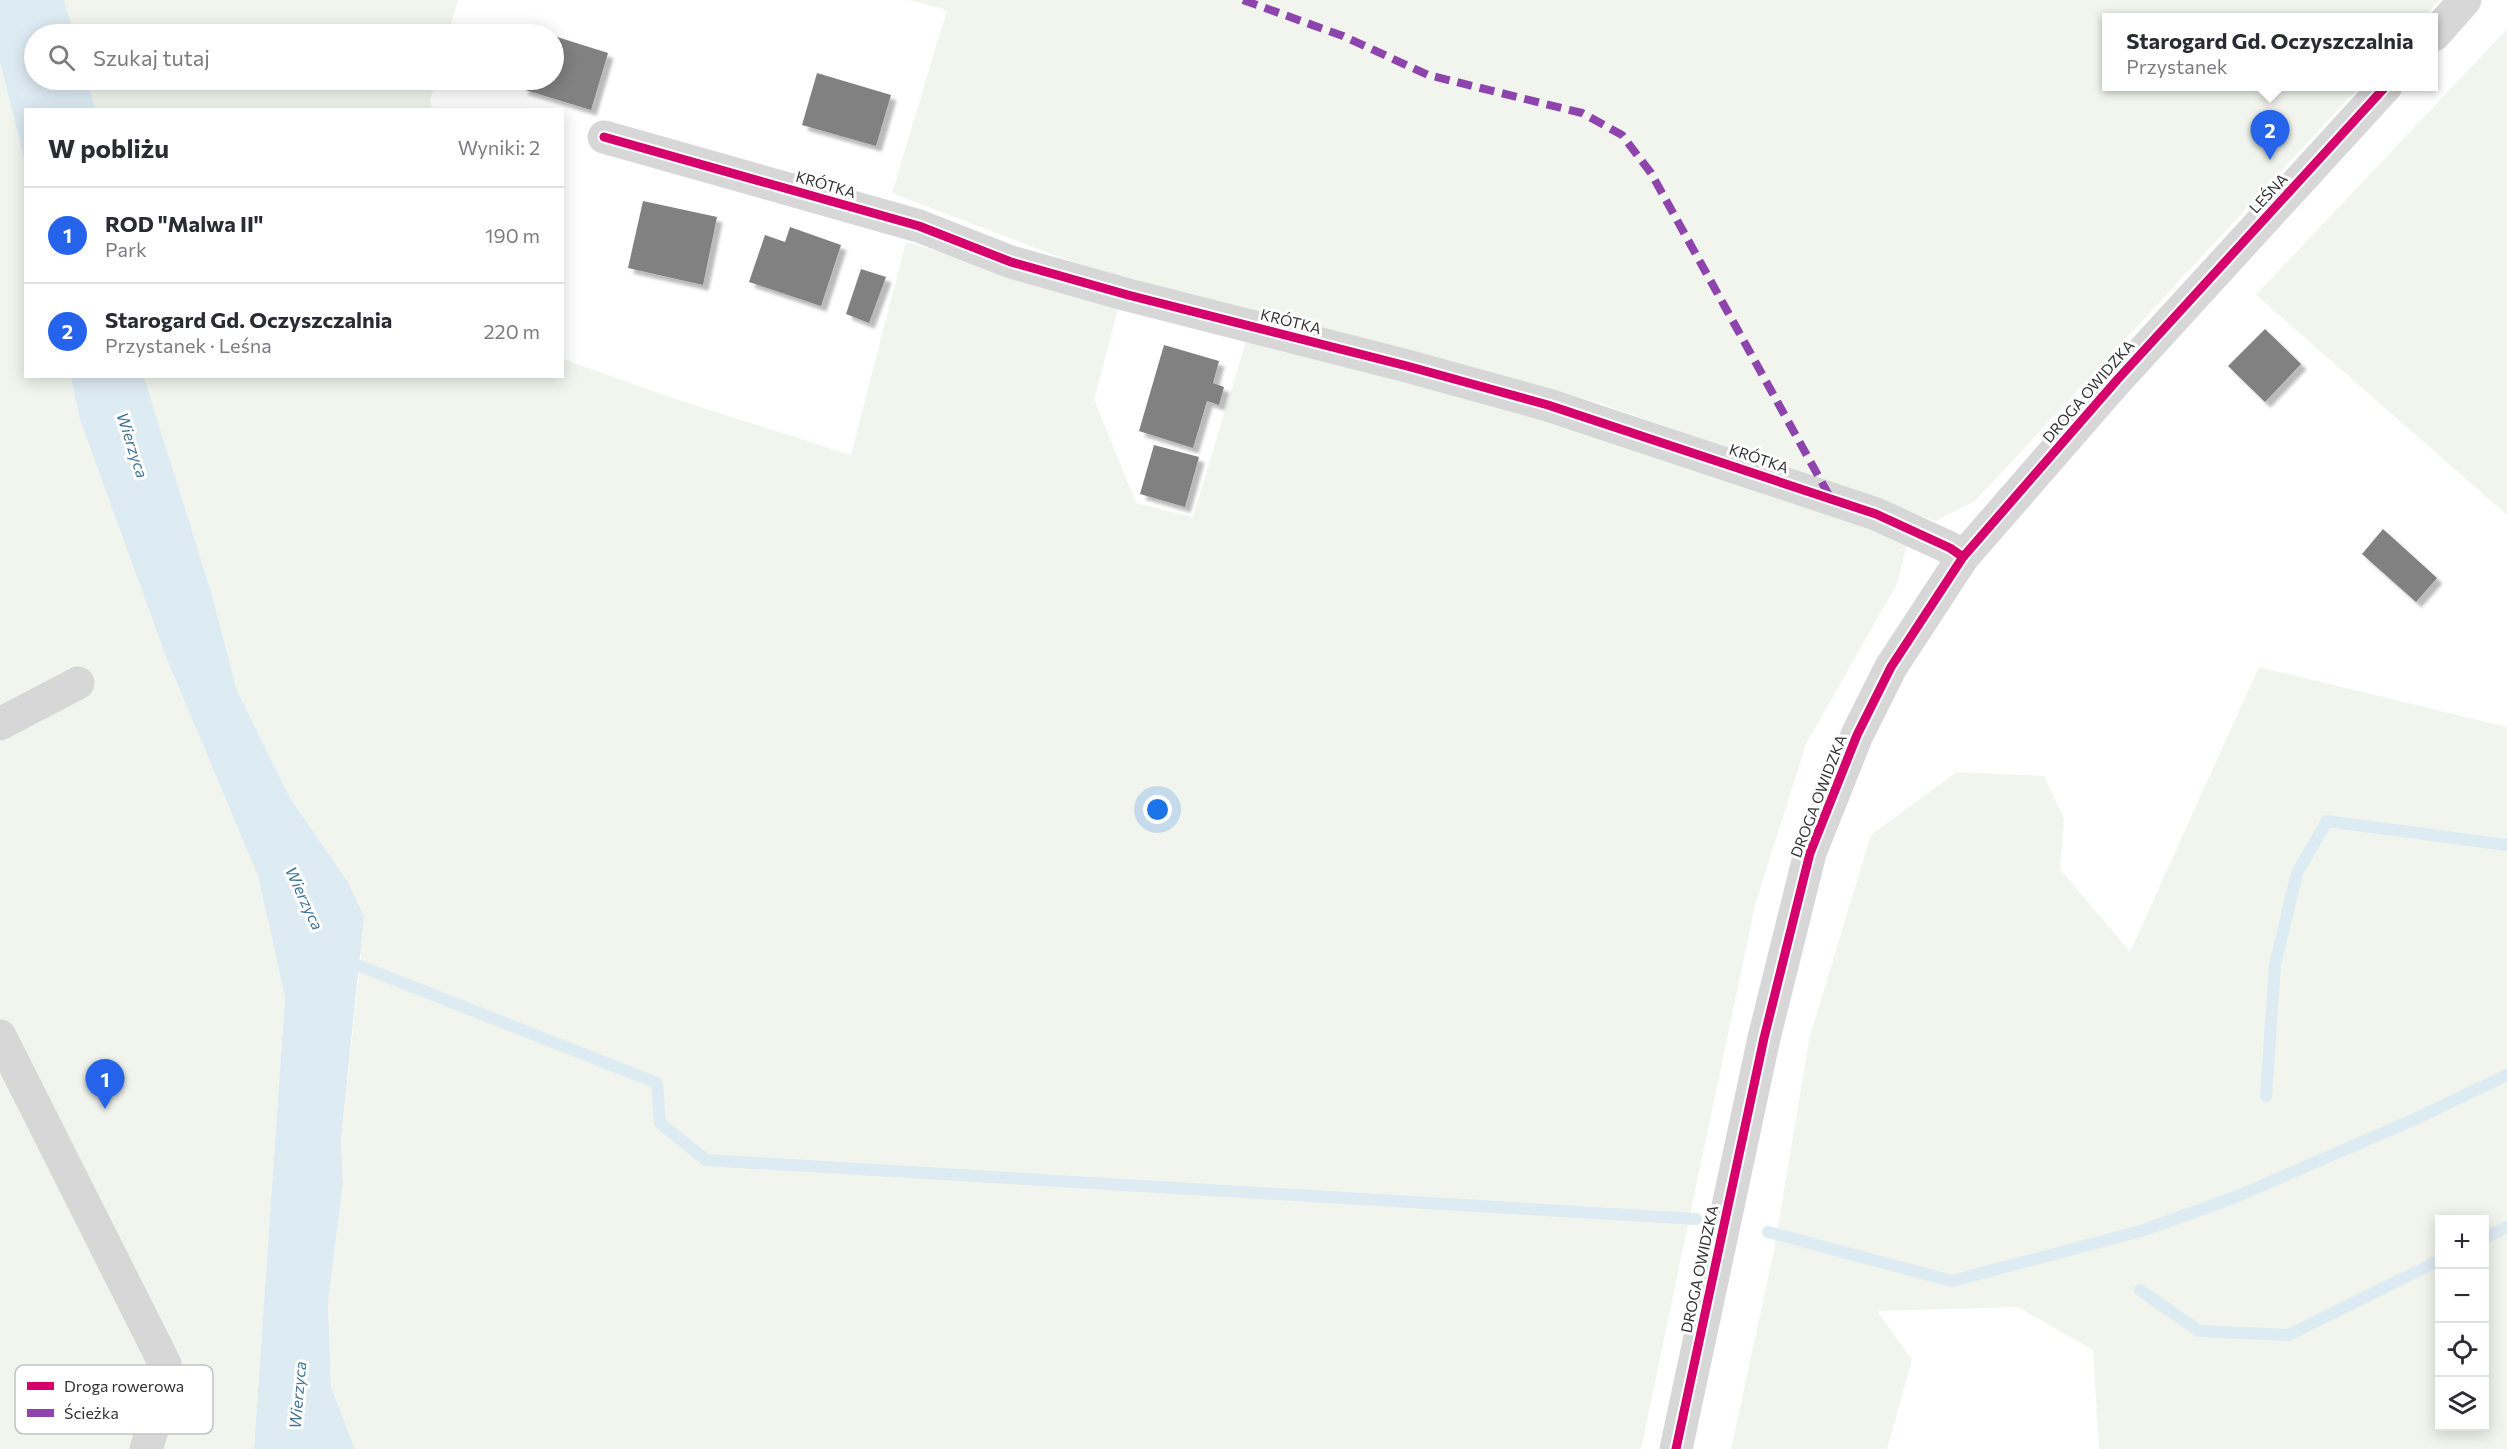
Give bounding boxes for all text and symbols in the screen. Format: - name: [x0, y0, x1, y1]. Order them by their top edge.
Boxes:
- popup: [2102, 13, 2438, 91]
- search box: [24, 24, 564, 90]
- text: Starogard Gd. Oczyszczalnia: [2126, 27, 2414, 54]
- icon: search: [45, 41, 78, 74]
- text: Szukaj tutaj: [93, 44, 210, 71]
- text: Przystanek: [2126, 54, 2228, 78]
- pin: 2: [2250, 110, 2290, 160]
- text: W pobliżu: [48, 132, 169, 163]
- text: Wyniki: 2: [458, 135, 540, 159]
- street label: KRÓTKA: [794, 166, 858, 201]
- street label: LEŚNA: [2244, 169, 2291, 217]
- text: ROD "Malwa II": [105, 210, 263, 237]
- text: 1: [63, 223, 72, 247]
- text: 190 m: [485, 223, 540, 247]
- text: Park: [105, 237, 147, 261]
- street label: KRÓTKA: [1259, 304, 1323, 337]
- text: Starogard Gd. Oczyszczalnia: [105, 306, 392, 333]
- text: 2: [62, 319, 73, 343]
- text: 220 m: [484, 319, 540, 343]
- text: Przystanek · Leśna: [105, 333, 272, 357]
- street label: DROGA OWIDZKA: [2039, 336, 2137, 446]
- water label: Wierzyca: [114, 410, 152, 480]
- street label: KRÓTKA: [1727, 439, 1791, 477]
- street label: DROGA OWIDZKA: [1786, 732, 1850, 860]
- your location: [1143, 795, 1172, 824]
- water label: Wierzyca: [282, 863, 328, 933]
- pin: 1: [86, 1060, 124, 1109]
- street label: DROGA OWIDZKA: [1677, 1204, 1721, 1334]
- map controls: [2435, 1215, 2489, 1431]
- button: +: [2435, 1215, 2489, 1269]
- button: −: [2435, 1269, 2489, 1323]
- button: locate: [2435, 1323, 2489, 1377]
- water label: Wierzyca: [285, 1360, 309, 1430]
- legend: [15, 1365, 213, 1434]
- text: Droga rowerowa: [64, 1376, 184, 1395]
- button: layers: [2435, 1377, 2489, 1431]
- text: Ścieżka: [64, 1403, 119, 1422]

